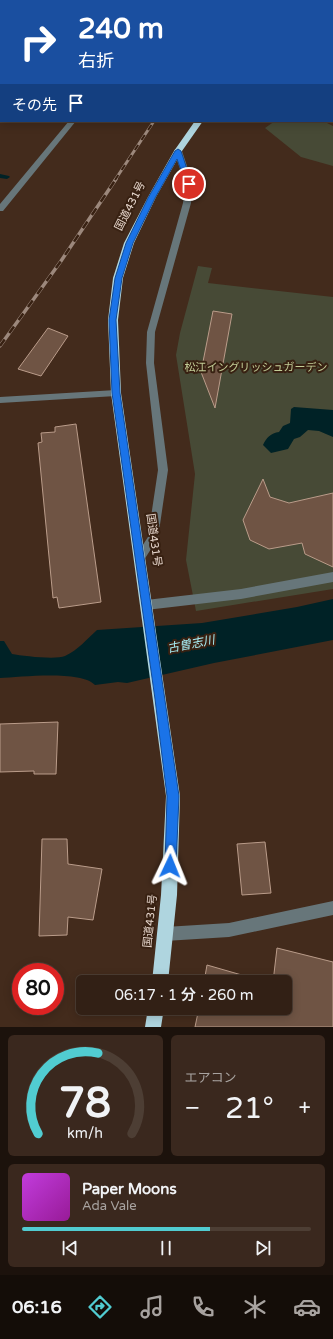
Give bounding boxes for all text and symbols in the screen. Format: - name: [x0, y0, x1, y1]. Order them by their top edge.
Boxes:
- text: 240 m: [78, 12, 164, 46]
- icon: right: [12, 16, 64, 68]
- text: 右折: [78, 50, 114, 72]
- icon: arrive: [65, 92, 87, 114]
- text: その先: [12, 96, 57, 114]
- pin: [172, 167, 206, 201]
- icon: arrive: [178, 173, 200, 195]
- street label: 国道431号: [112, 179, 148, 233]
- park label: 松江イングリッシュガーデン: [185, 361, 328, 374]
- street label: 国道431号: [144, 512, 164, 568]
- water label: 古曽志川: [166, 632, 218, 655]
- position arrow: [149, 845, 191, 887]
- street label: 国道431号: [141, 894, 159, 948]
- speed limit sign: 80: [12, 963, 64, 1015]
- text: 06:17 · 1 分 · 260 m: [114, 986, 254, 1004]
- text: エアコン: [185, 1070, 237, 1086]
- text: 78: [59, 1078, 111, 1128]
- text: 21°: [225, 1090, 274, 1127]
- text: −: [185, 1095, 200, 1121]
- text: +: [299, 1095, 311, 1121]
- text: km/h: [67, 1124, 103, 1141]
- text: Paper Moons: [82, 1180, 177, 1198]
- text: Ada Vale: [82, 1198, 137, 1214]
- icon: previous: [59, 1237, 81, 1259]
- icon: pause: [155, 1237, 177, 1259]
- icon: next: [252, 1237, 274, 1259]
- icon: directions: [86, 1293, 114, 1321]
- icon: music: [138, 1293, 166, 1321]
- icon: phone: [189, 1293, 217, 1321]
- icon: climate: [241, 1293, 269, 1321]
- icon: car: [293, 1293, 321, 1321]
- text: 06:16: [12, 1296, 62, 1318]

